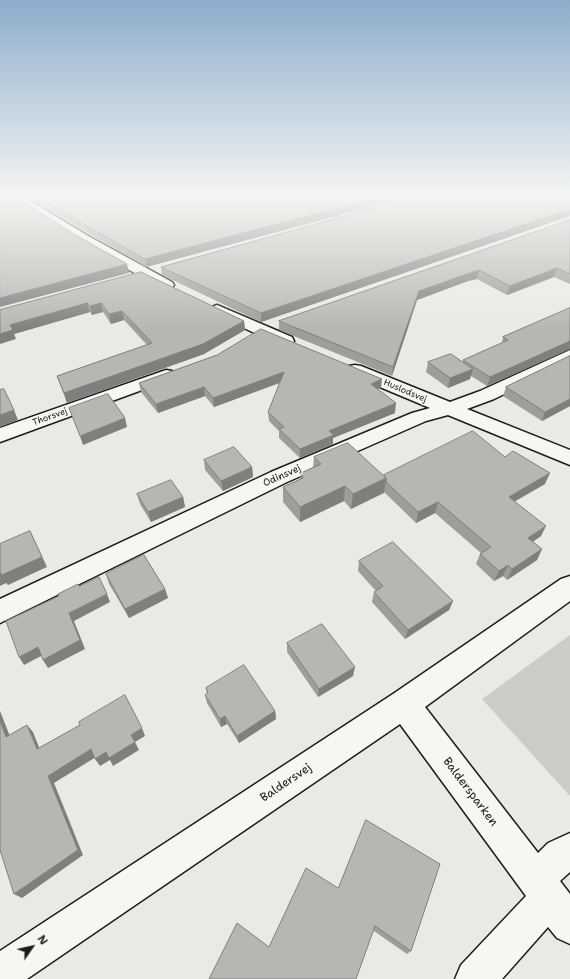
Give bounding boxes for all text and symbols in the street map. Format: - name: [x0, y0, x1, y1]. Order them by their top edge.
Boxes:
- street label: Huslodsvej: [382, 377, 428, 405]
- street label: Thorsvej: [31, 406, 69, 428]
- street label: Odinsvej: [261, 462, 303, 490]
- street label: Baldersparken: [439, 755, 501, 829]
- street label: Baldersvej: [258, 761, 314, 805]
- north arrow: [12, 927, 52, 967]
- text: N: [34, 932, 51, 948]

